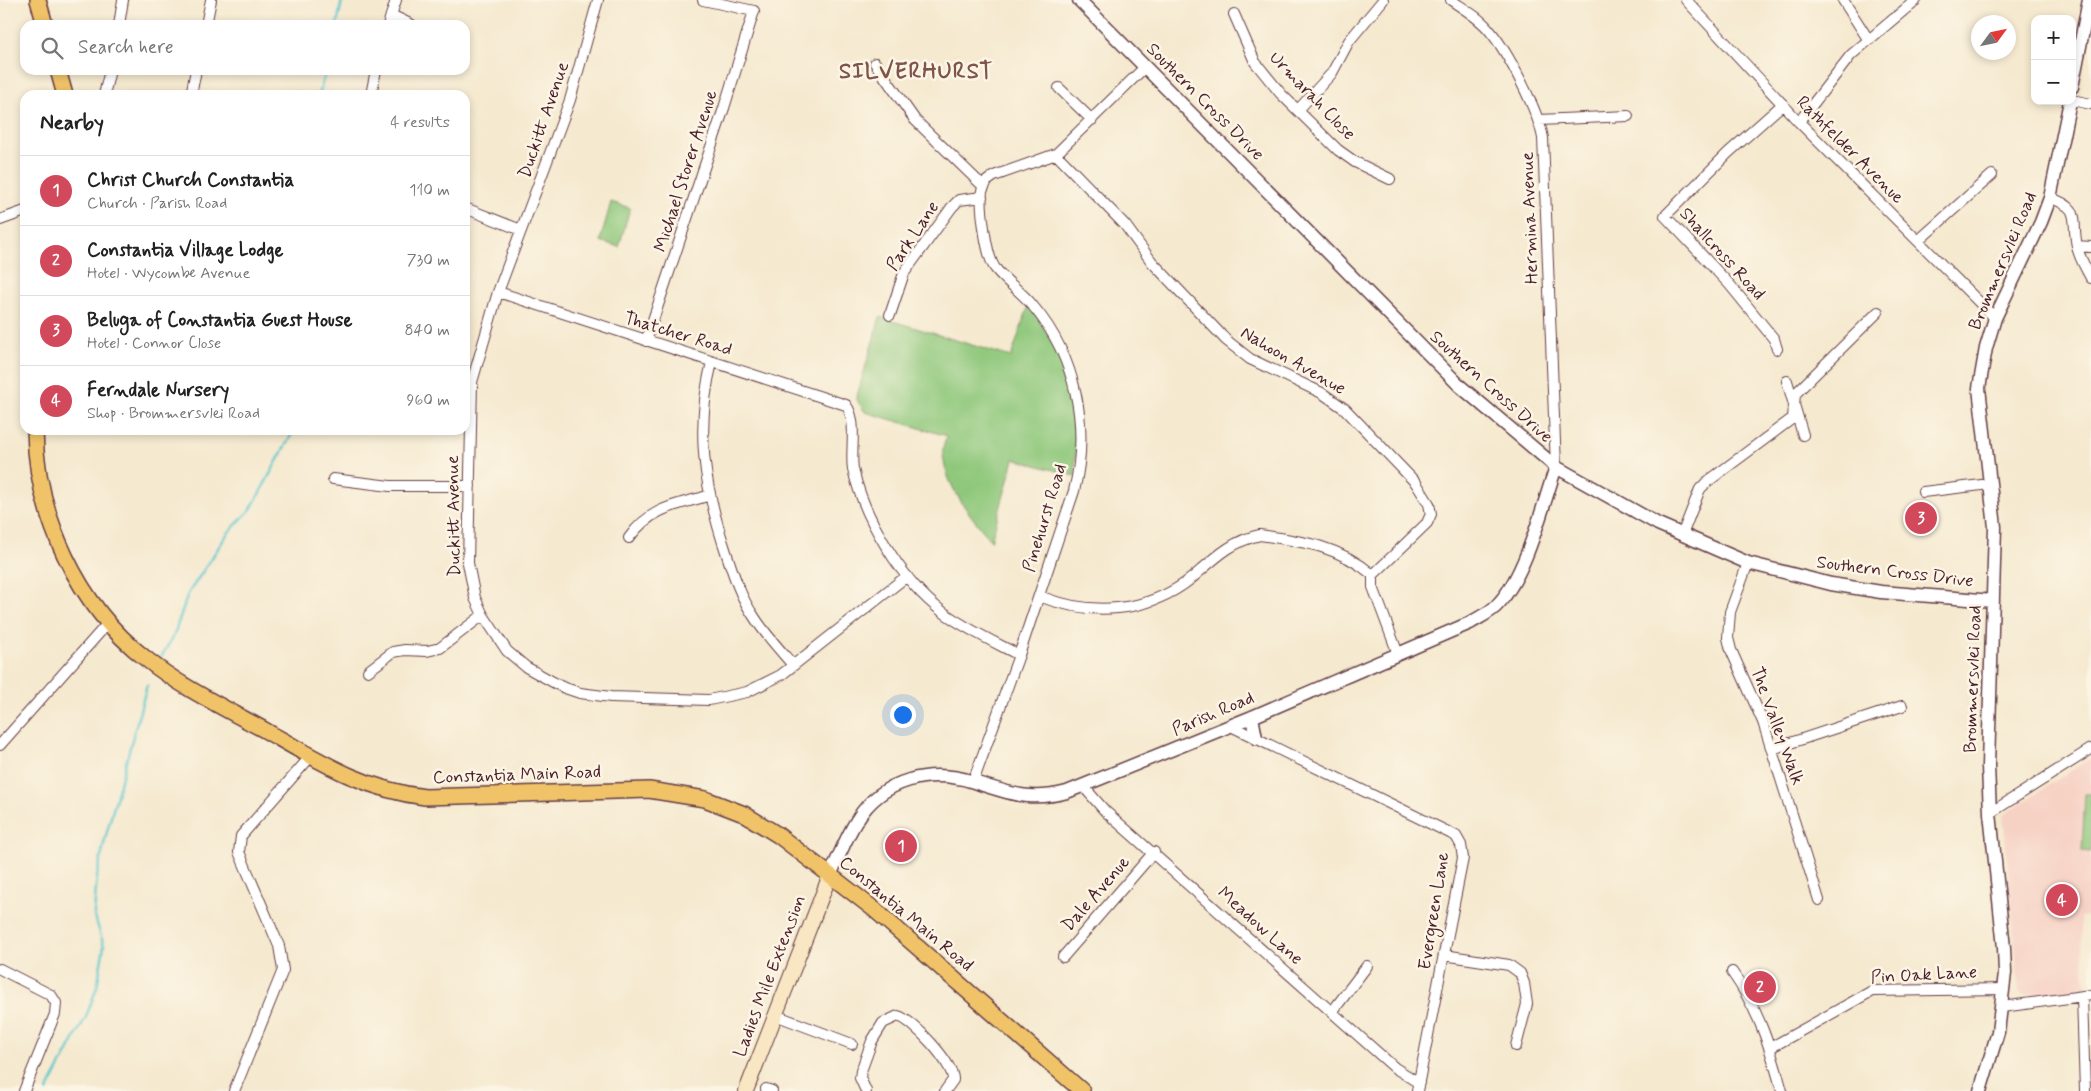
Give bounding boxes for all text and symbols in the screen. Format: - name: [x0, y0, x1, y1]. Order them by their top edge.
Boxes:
- north arrow: [1971, 15, 2016, 60]
- map controls: [2031, 15, 2076, 105]
- button: +: [2031, 15, 2076, 60]
- search box: [20, 20, 470, 75]
- icon: search: [38, 34, 66, 62]
- text: Search here: [78, 35, 174, 60]
- street label: Southern Cross Drive: [1141, 38, 1269, 166]
- street label: Urmarah Close: [1263, 46, 1361, 146]
- street label: Duckitt Avenue: [513, 58, 575, 181]
- district label: SILVERHURST: [839, 58, 993, 86]
- button: −: [2031, 60, 2076, 105]
- street label: Michael Storer Avenue: [648, 87, 724, 255]
- street label: Rathfelder Avenue: [1791, 91, 1909, 209]
- text: Nearby: [40, 109, 104, 137]
- text: 4 results: [390, 112, 450, 133]
- street label: Hermina Avenue: [1516, 151, 1544, 285]
- text: Christ Church Constantia: [87, 168, 294, 193]
- text: 1: [52, 180, 60, 201]
- text: 110 m: [409, 180, 450, 201]
- street label: Brommersvlei Road: [1963, 188, 2043, 334]
- text: Church · Parish Road: [87, 193, 227, 214]
- street label: Park Lane: [881, 196, 945, 276]
- street label: Shallcross Road: [1674, 202, 1770, 306]
- text: Constantia Village Lodge: [87, 238, 283, 263]
- text: 2: [52, 250, 60, 271]
- text: 730 m: [407, 250, 450, 271]
- text: Hotel · Wycombe Avenue: [87, 263, 250, 284]
- street label: Thatcher Road: [621, 306, 735, 362]
- text: Beluga of Constantia Guest House: [87, 308, 352, 333]
- text: 3: [52, 320, 60, 341]
- text: 840 m: [405, 320, 450, 341]
- street label: Nahoon Avenue: [1236, 321, 1350, 401]
- street label: Southern Cross Drive: [1424, 325, 1558, 449]
- text: Hotel · Connor Close: [87, 333, 221, 354]
- text: Ferndale Nursery: [87, 378, 229, 403]
- text: 4: [51, 390, 61, 411]
- text: 960 m: [407, 390, 450, 411]
- text: Shop · Brommersvlei Road: [87, 403, 260, 424]
- street label: Duckitt Avenue: [441, 455, 467, 577]
- street label: Pinehurst Road: [1017, 461, 1073, 575]
- pin: 3: [1905, 499, 1937, 537]
- street label: Southern Cross Drive: [1815, 550, 1975, 594]
- street label: Brommersvlei Road: [1958, 605, 1988, 753]
- street label: The Valley Walk: [1745, 664, 1810, 788]
- street label: Parish Road: [1168, 686, 1258, 742]
- your location: [890, 702, 916, 728]
- street label: Constantia Main Road: [432, 760, 602, 790]
- pin: 1: [885, 827, 917, 865]
- street label: Evergreen Lane: [1413, 850, 1456, 972]
- street label: Constantia Main Road: [834, 851, 978, 977]
- street label: Dale Avenue: [1056, 851, 1136, 937]
- street label: Meadow Lane: [1212, 881, 1308, 971]
- pin: 4: [2046, 881, 2078, 919]
- street label: Ladies Mile Extension: [728, 892, 812, 1060]
- street label: Pin Oak Lane: [1870, 960, 1978, 990]
- pin: 2: [1744, 968, 1776, 1006]

